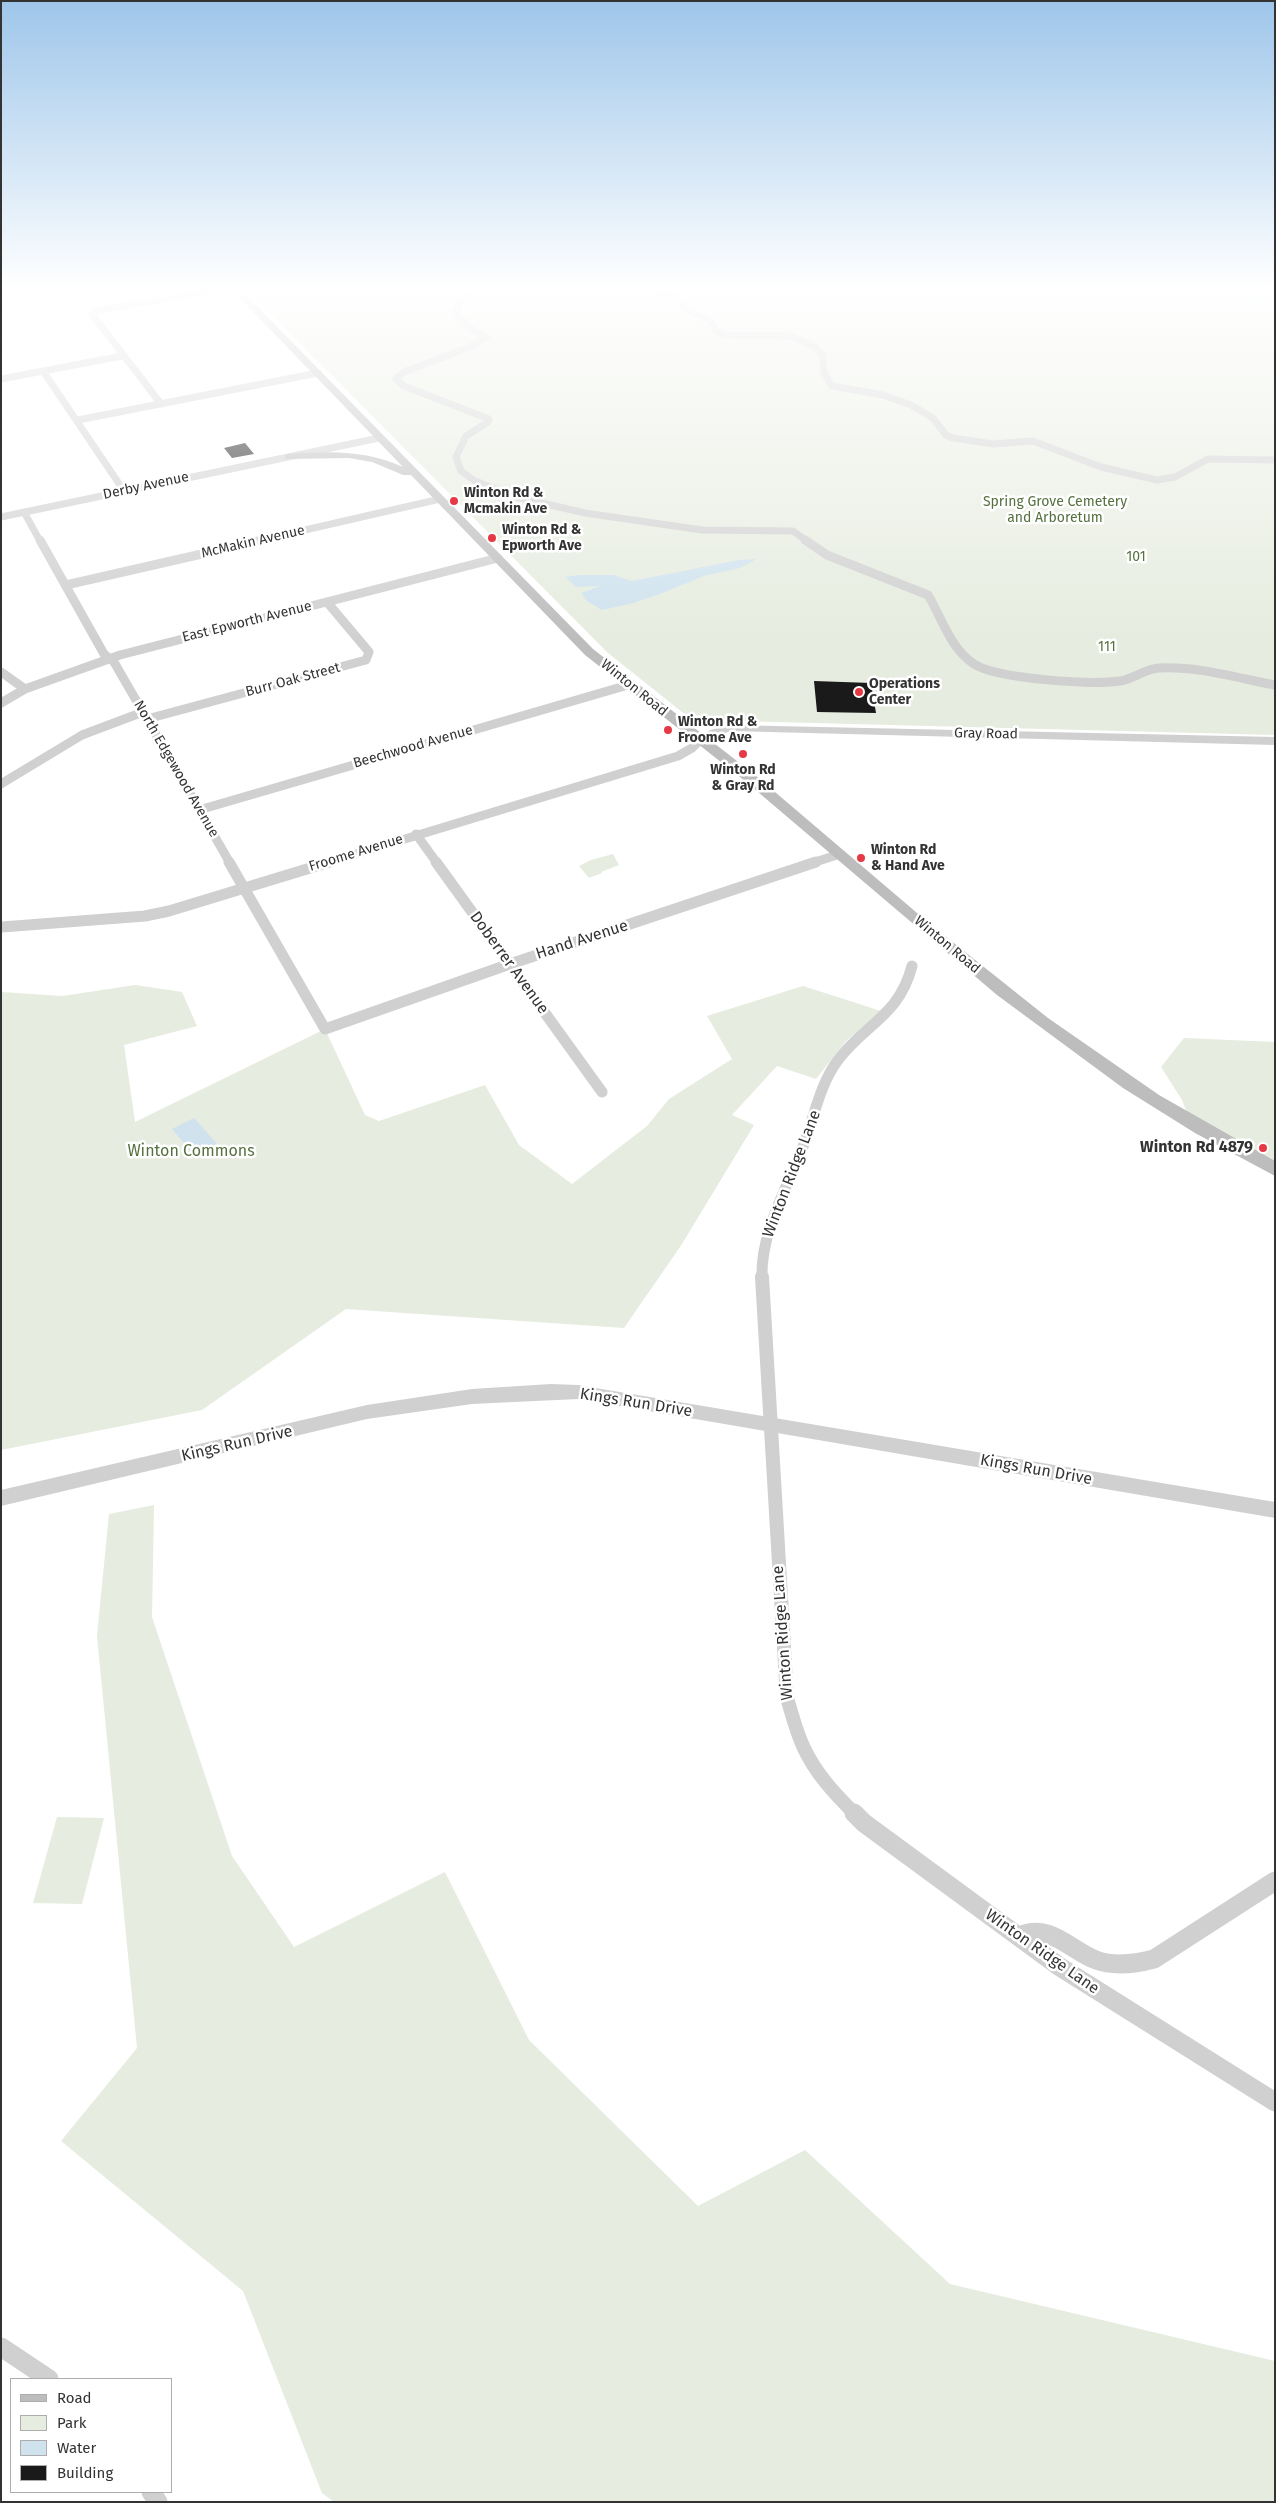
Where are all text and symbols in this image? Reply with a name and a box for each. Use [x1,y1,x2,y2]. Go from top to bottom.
street label: Derby Avenue [102,469,190,503]
place label: Winton Rd & Mcmakin Ave [464,485,547,518]
park label: Spring Grove Cemetery and Arboretum [983,494,1127,526]
marker: Winton Rd & Mcmakin Ave [448,495,460,507]
street label: McMakin Avenue [200,522,306,562]
place label: Winton Rd & Epworth Ave [502,522,582,554]
marker: Winton Rd & Epworth Ave [486,532,498,544]
park label: 101 [1126,549,1146,565]
street label: East Epworth Avenue [181,598,313,646]
park label: 111 [1098,639,1116,655]
street label: Winton Road [597,656,671,720]
street label: Burr Oak Street [244,659,342,701]
place label: Operations Center [869,676,940,709]
marker: Operations Center [853,686,865,698]
street label: North Edgewood Avenue [130,698,222,840]
place label: Winton Rd & Froome Ave [678,714,757,746]
street label: Beechwood Avenue [351,722,475,772]
marker: Winton Rd & Froome Ave [662,724,674,736]
street label: Gray Road [954,725,1018,743]
marker: Winton Rd & Gray Rd [737,748,749,760]
place label: Winton Rd & Gray Rd [710,762,776,794]
street label: Froome Avenue [307,831,405,875]
place label: Winton Rd & Hand Ave [871,842,945,874]
marker: Winton Rd & Hand Ave [855,852,867,864]
street label: Doberrer Avenue [465,908,553,1018]
street label: Winton Road [911,913,983,977]
street label: Hand Avenue [533,916,631,964]
street label: Winton Ridge Lane [759,1108,825,1240]
place label: Winton Rd 4879 [1140,1138,1253,1158]
park label: Winton Commons [127,1142,255,1162]
marker: Winton Rd 4879 [1257,1142,1269,1154]
street label: Kings Run Drive [579,1385,693,1421]
street label: Kings Run Drive [180,1422,294,1466]
street label: Kings Run Drive [979,1451,1093,1489]
street label: Winton Ridge Lane [769,1565,797,1701]
street label: Winton Ridge Lane [981,1905,1103,1999]
legend [10,2378,172,2493]
text: Road [57,2389,92,2407]
text: Park [57,2414,87,2432]
text: Water [57,2439,96,2457]
text: Building [57,2464,113,2482]

